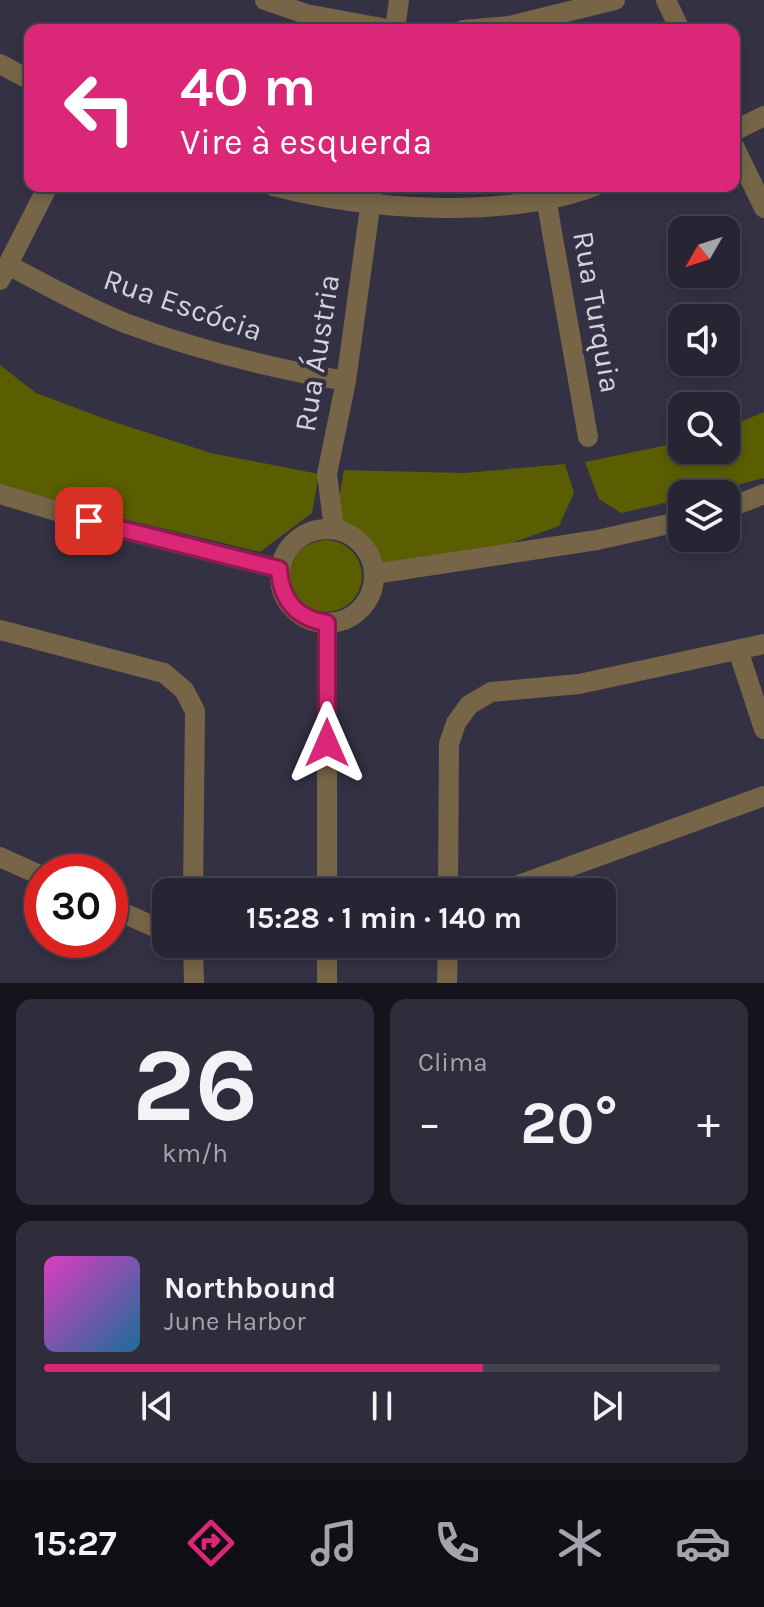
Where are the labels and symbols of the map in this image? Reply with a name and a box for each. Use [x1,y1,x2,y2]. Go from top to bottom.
north arrow [668,216,740,288]
street label: Rua Turquia [565,228,629,396]
street label: Rua Escócia [99,261,267,349]
street label: Rua Áustria [287,272,347,434]
pin [55,487,123,555]
position arrow [285,701,369,785]
speed limit sign: 30 [24,854,128,958]

